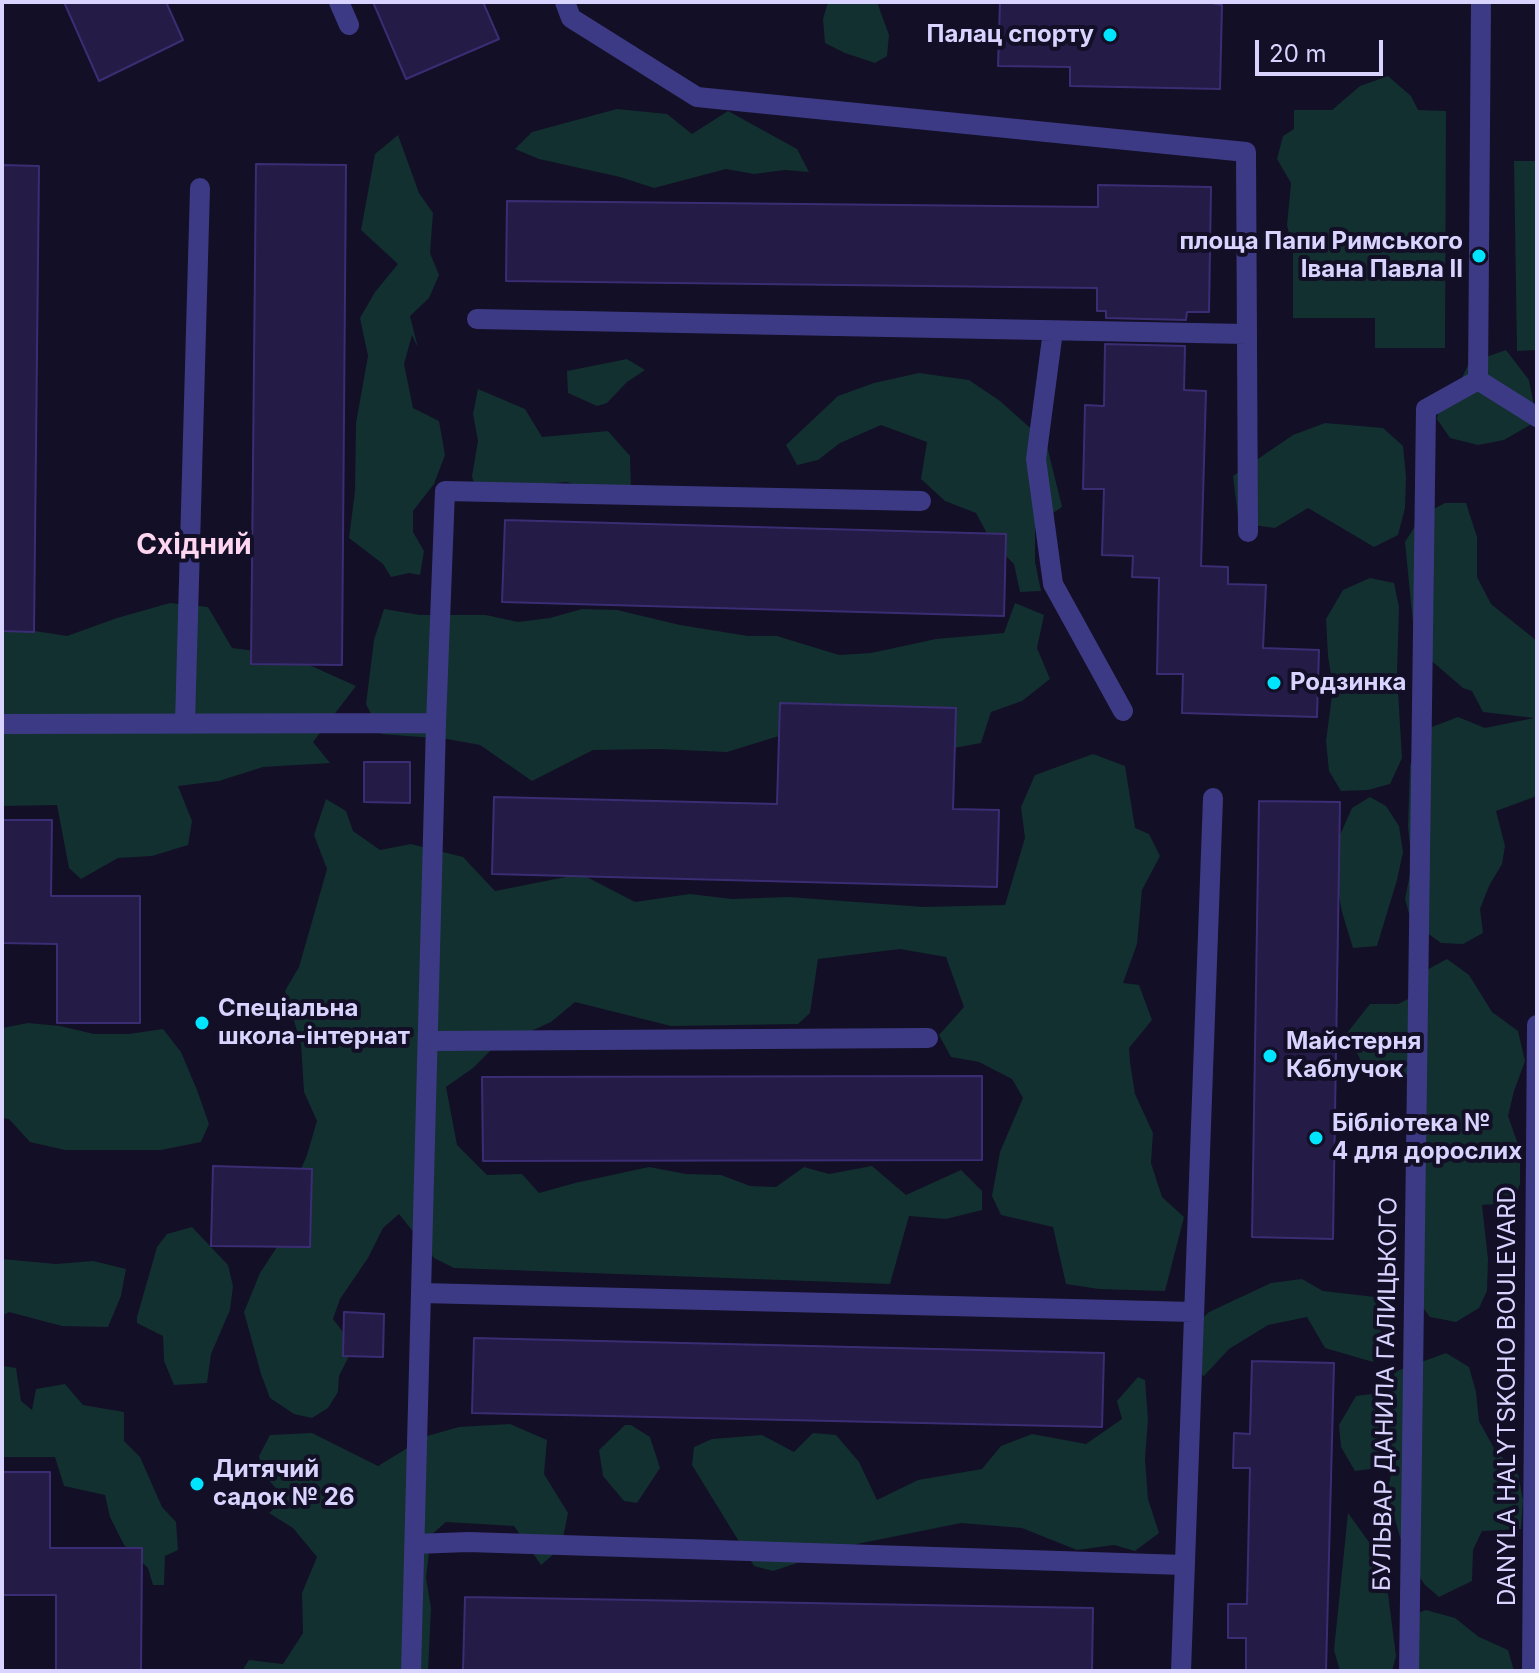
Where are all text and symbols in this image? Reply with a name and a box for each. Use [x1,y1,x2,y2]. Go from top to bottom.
place label: Палац спорту [927,21,1094,49]
scale bar [1259,24,1387,74]
marker: Палац спорту [1101,26,1119,44]
text: 20 m [1269,39,1327,68]
place label: площа Папи Римського Івана Павла ІІ [1179,228,1463,284]
marker: площа Папи Римського Івана Павла ІІ [1470,247,1488,265]
district label: Східний [136,529,252,563]
place label: Родзинка [1290,669,1406,697]
marker: Родзинка [1265,674,1283,692]
place label: Спеціальна школа-інтернат [218,995,410,1051]
marker: Спеціальна школа-інтернат [193,1014,211,1032]
place label: Майстерня Каблучок [1286,1028,1421,1084]
marker: Майстерня Каблучок [1261,1047,1279,1065]
place label: Бібліотека № 4 для дорослих [1332,1110,1522,1166]
marker: Бібліотека № 4 для дорослих [1307,1129,1325,1147]
street label: DANYLA HALYTSKOHO BOULEVARD [1494,1186,1522,1606]
street label: БУЛЬВАР ДАНИЛА ГАЛИЦЬКОГО [1368,1197,1404,1591]
place label: Дитячий садок № 26 [213,1456,355,1512]
marker: Дитячий садок № 26 [188,1475,206,1493]

